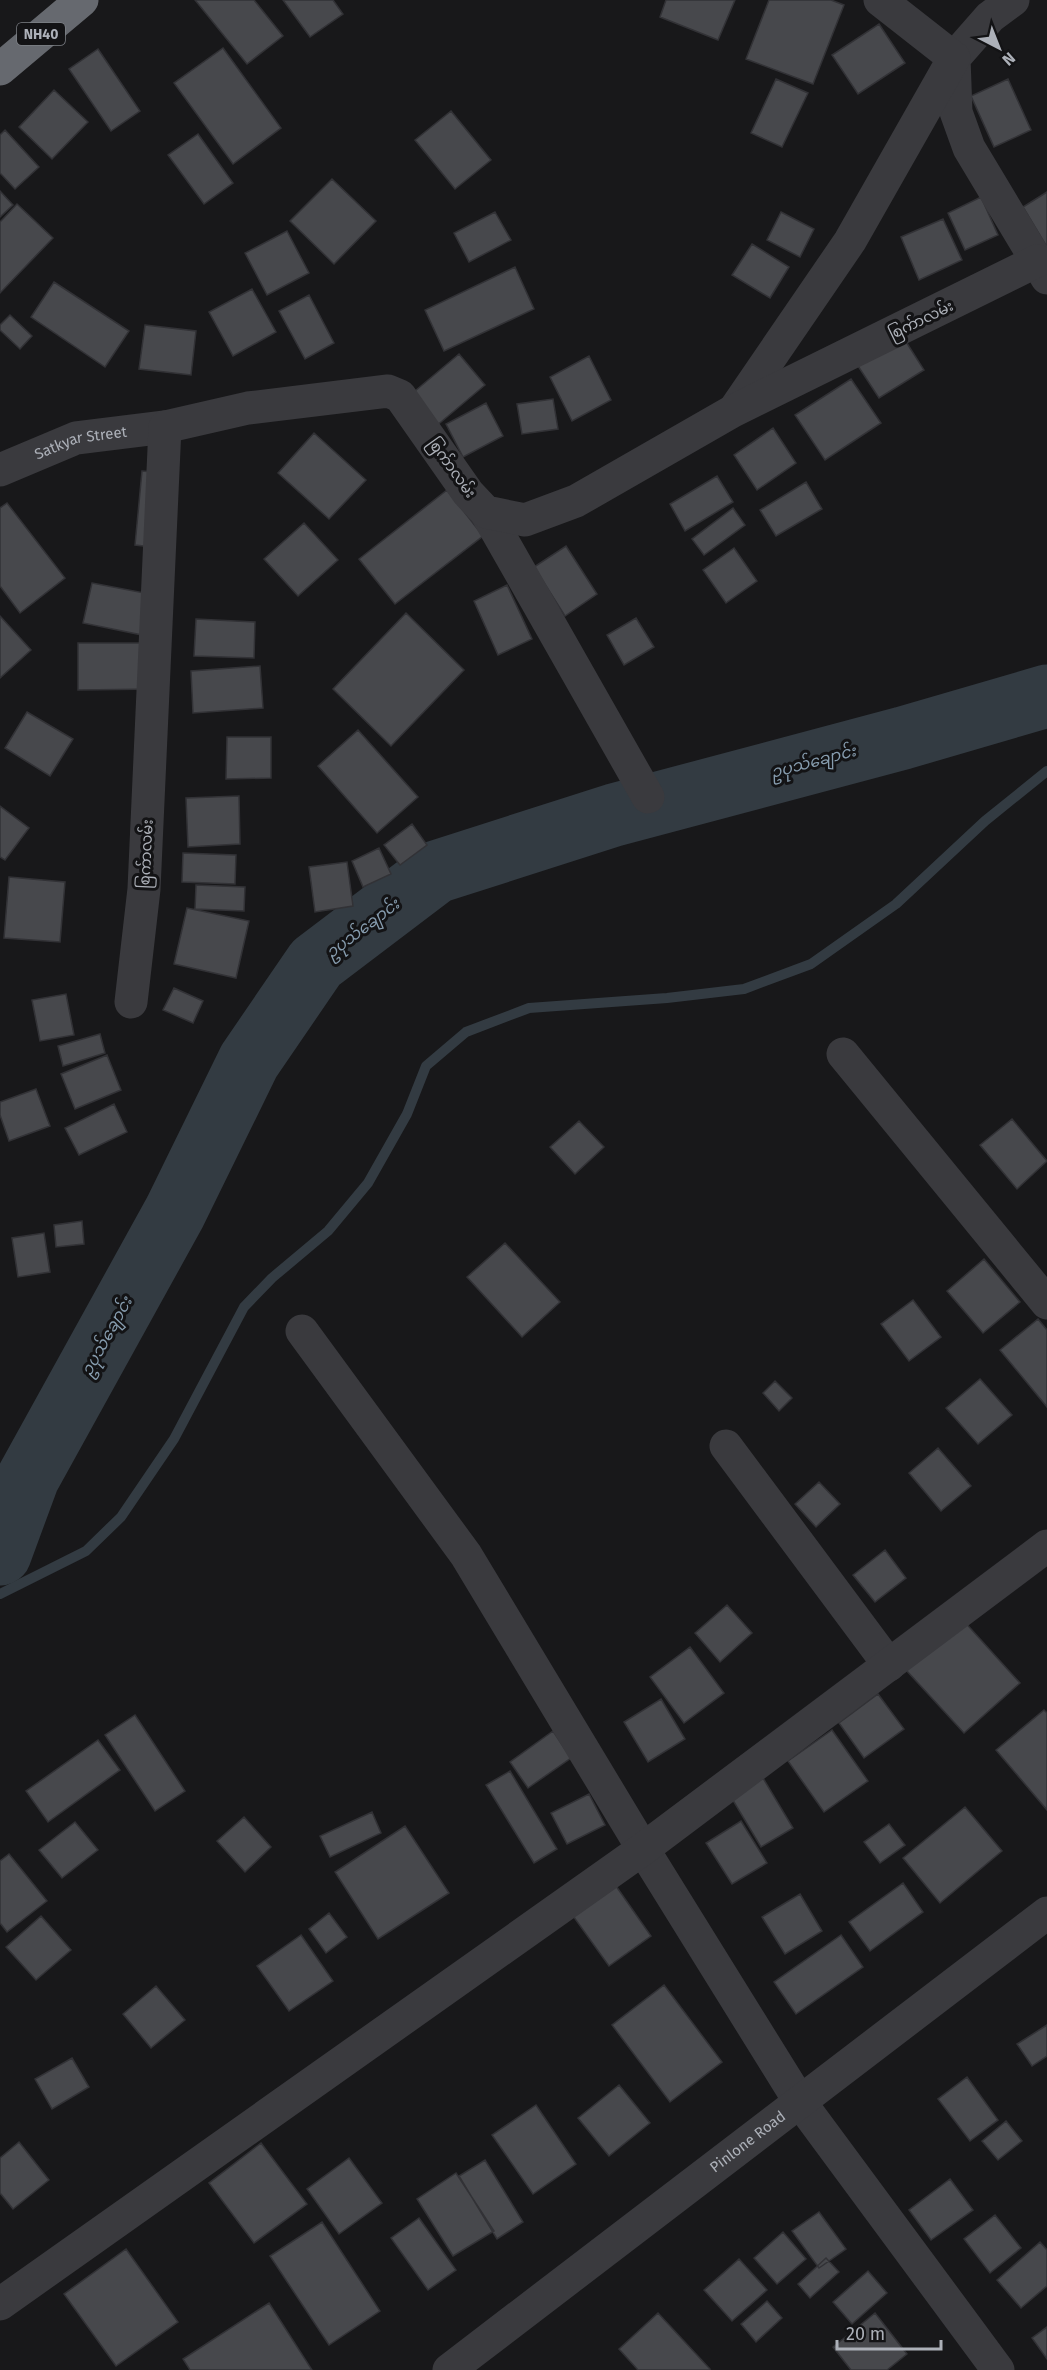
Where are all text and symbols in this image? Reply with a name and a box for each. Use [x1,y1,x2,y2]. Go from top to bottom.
north arrow [969,18,1029,78]
road number: NH40 [17,23,65,45]
text: N [998,48,1019,69]
street label: စြက်ာလမ်း [885,296,957,346]
street label: Satkyar Street [32,423,128,463]
street label: စြက်ာလမ်း [422,434,481,503]
water label: ဥပုသ်ချောင်း [768,739,860,786]
street label: စြက်ာလမ်း [134,819,160,889]
water label: ဥပုသ်ချောင်း [320,892,407,966]
water label: ဥပုသ်ချောင်း [75,1291,140,1381]
street label: Pinlone Road [706,2107,789,2176]
scale bar [837,2313,940,2351]
text: 20 m [846,2323,885,2345]

